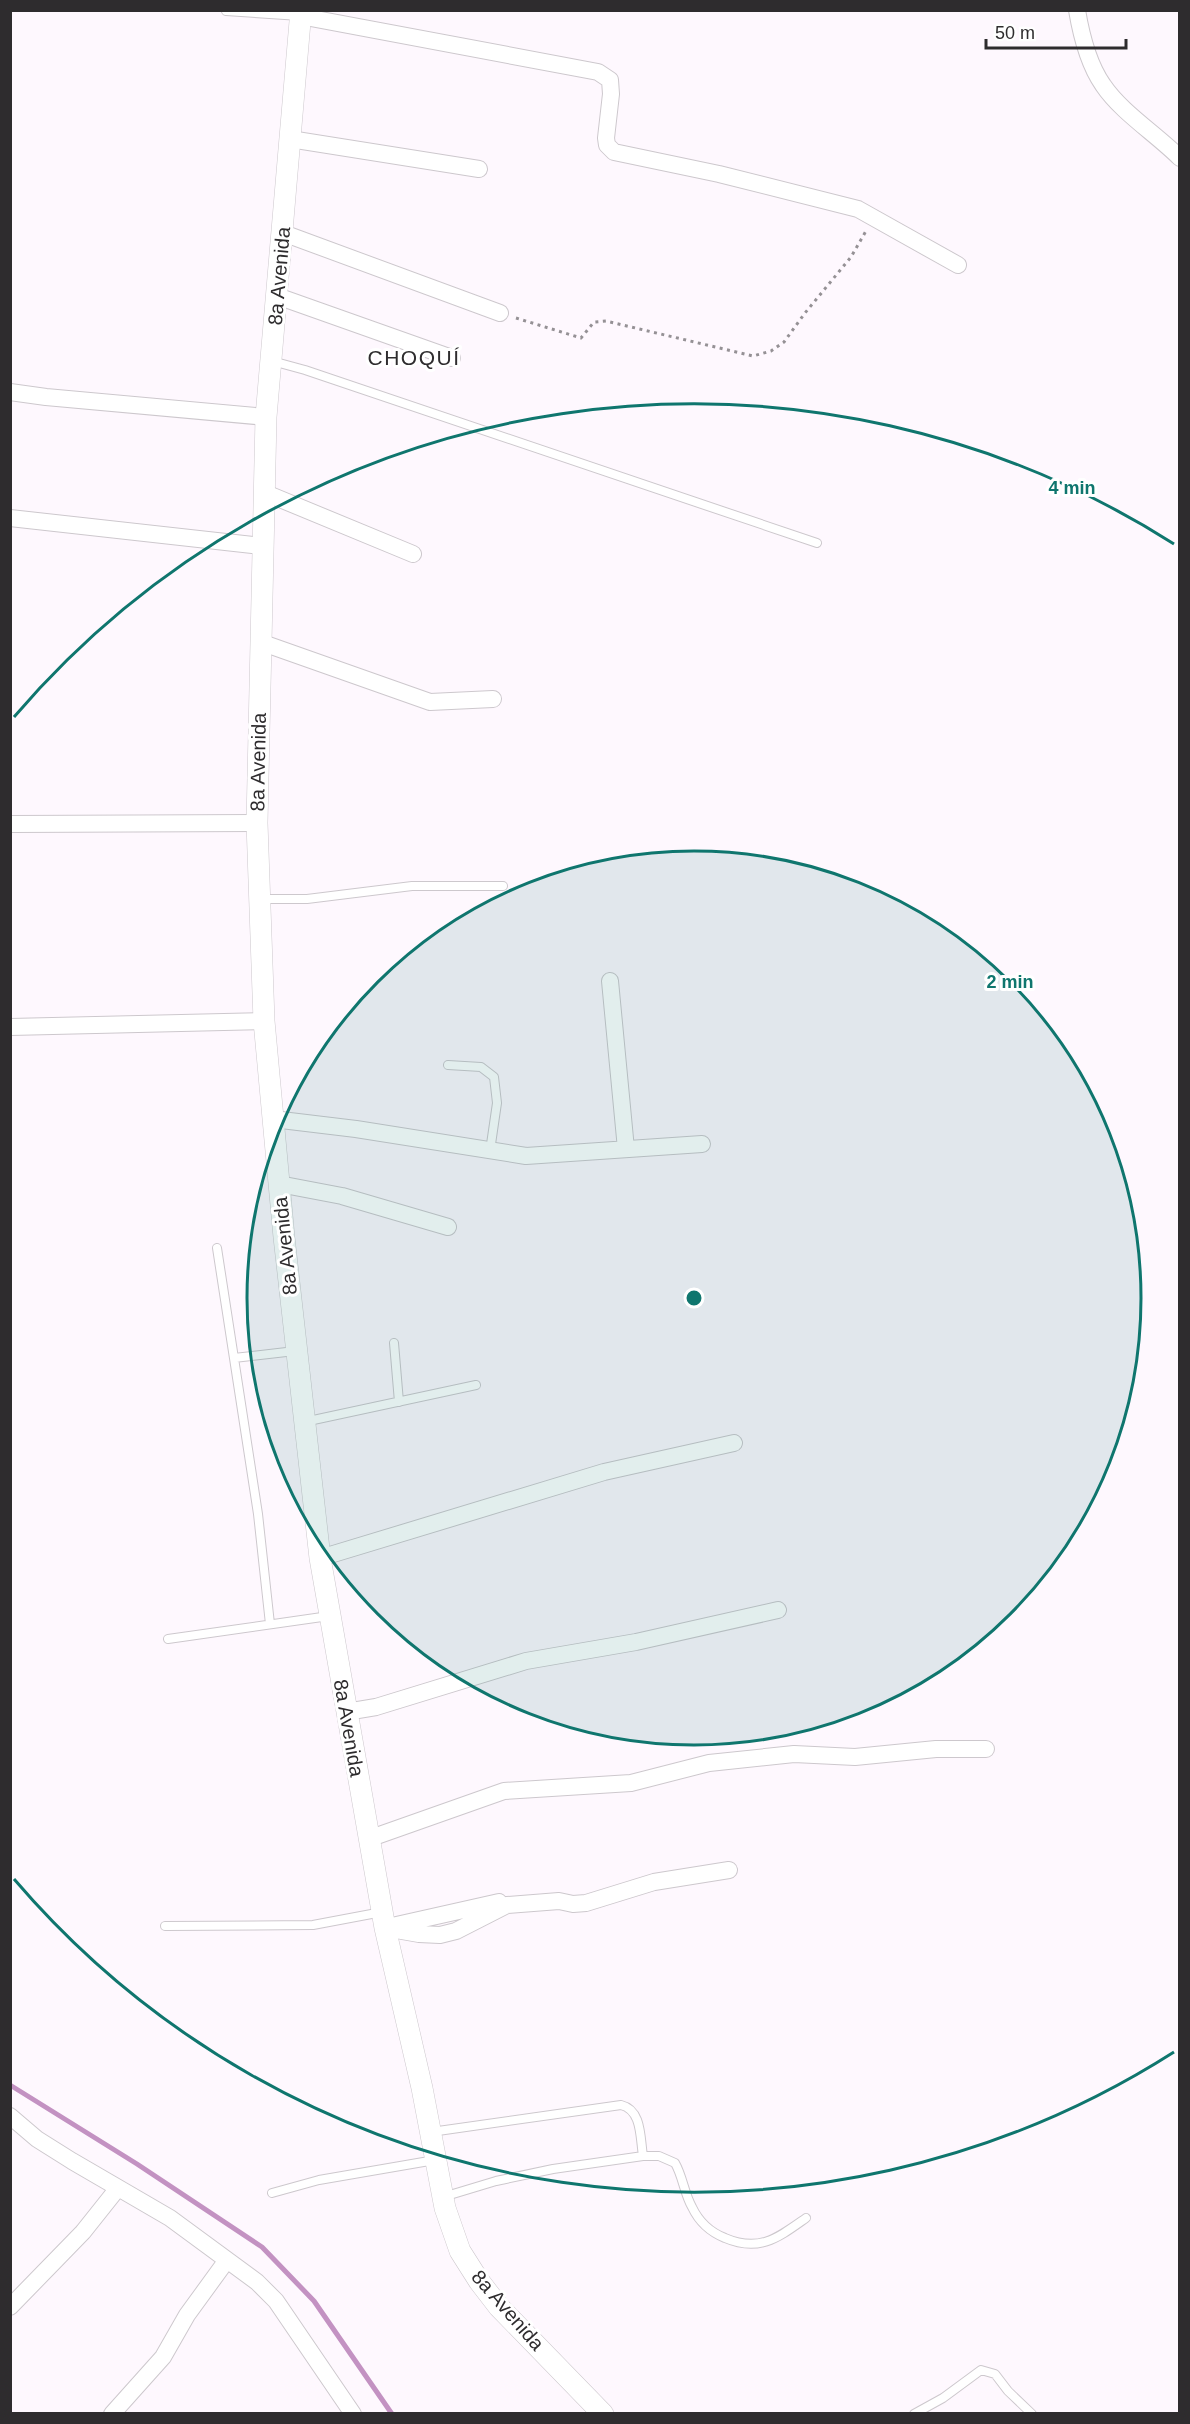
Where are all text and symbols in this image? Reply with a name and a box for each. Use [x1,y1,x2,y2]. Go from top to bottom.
scale bar [986,12,1126,50]
text: 50 m [995,23,1035,43]
street label: 8a Avenida [264,225,294,326]
district label: CHOQUÍ [368,346,461,369]
text: 4 min [1048,478,1096,498]
street label: 8a Avenida [246,712,270,811]
text: 2 min [986,972,1034,992]
street label: 8a Avenida [269,1195,301,1296]
centre of rings [684,1288,704,1308]
street label: 8a Avenida [330,1678,369,1779]
street label: 8a Avenida [467,2266,549,2355]

